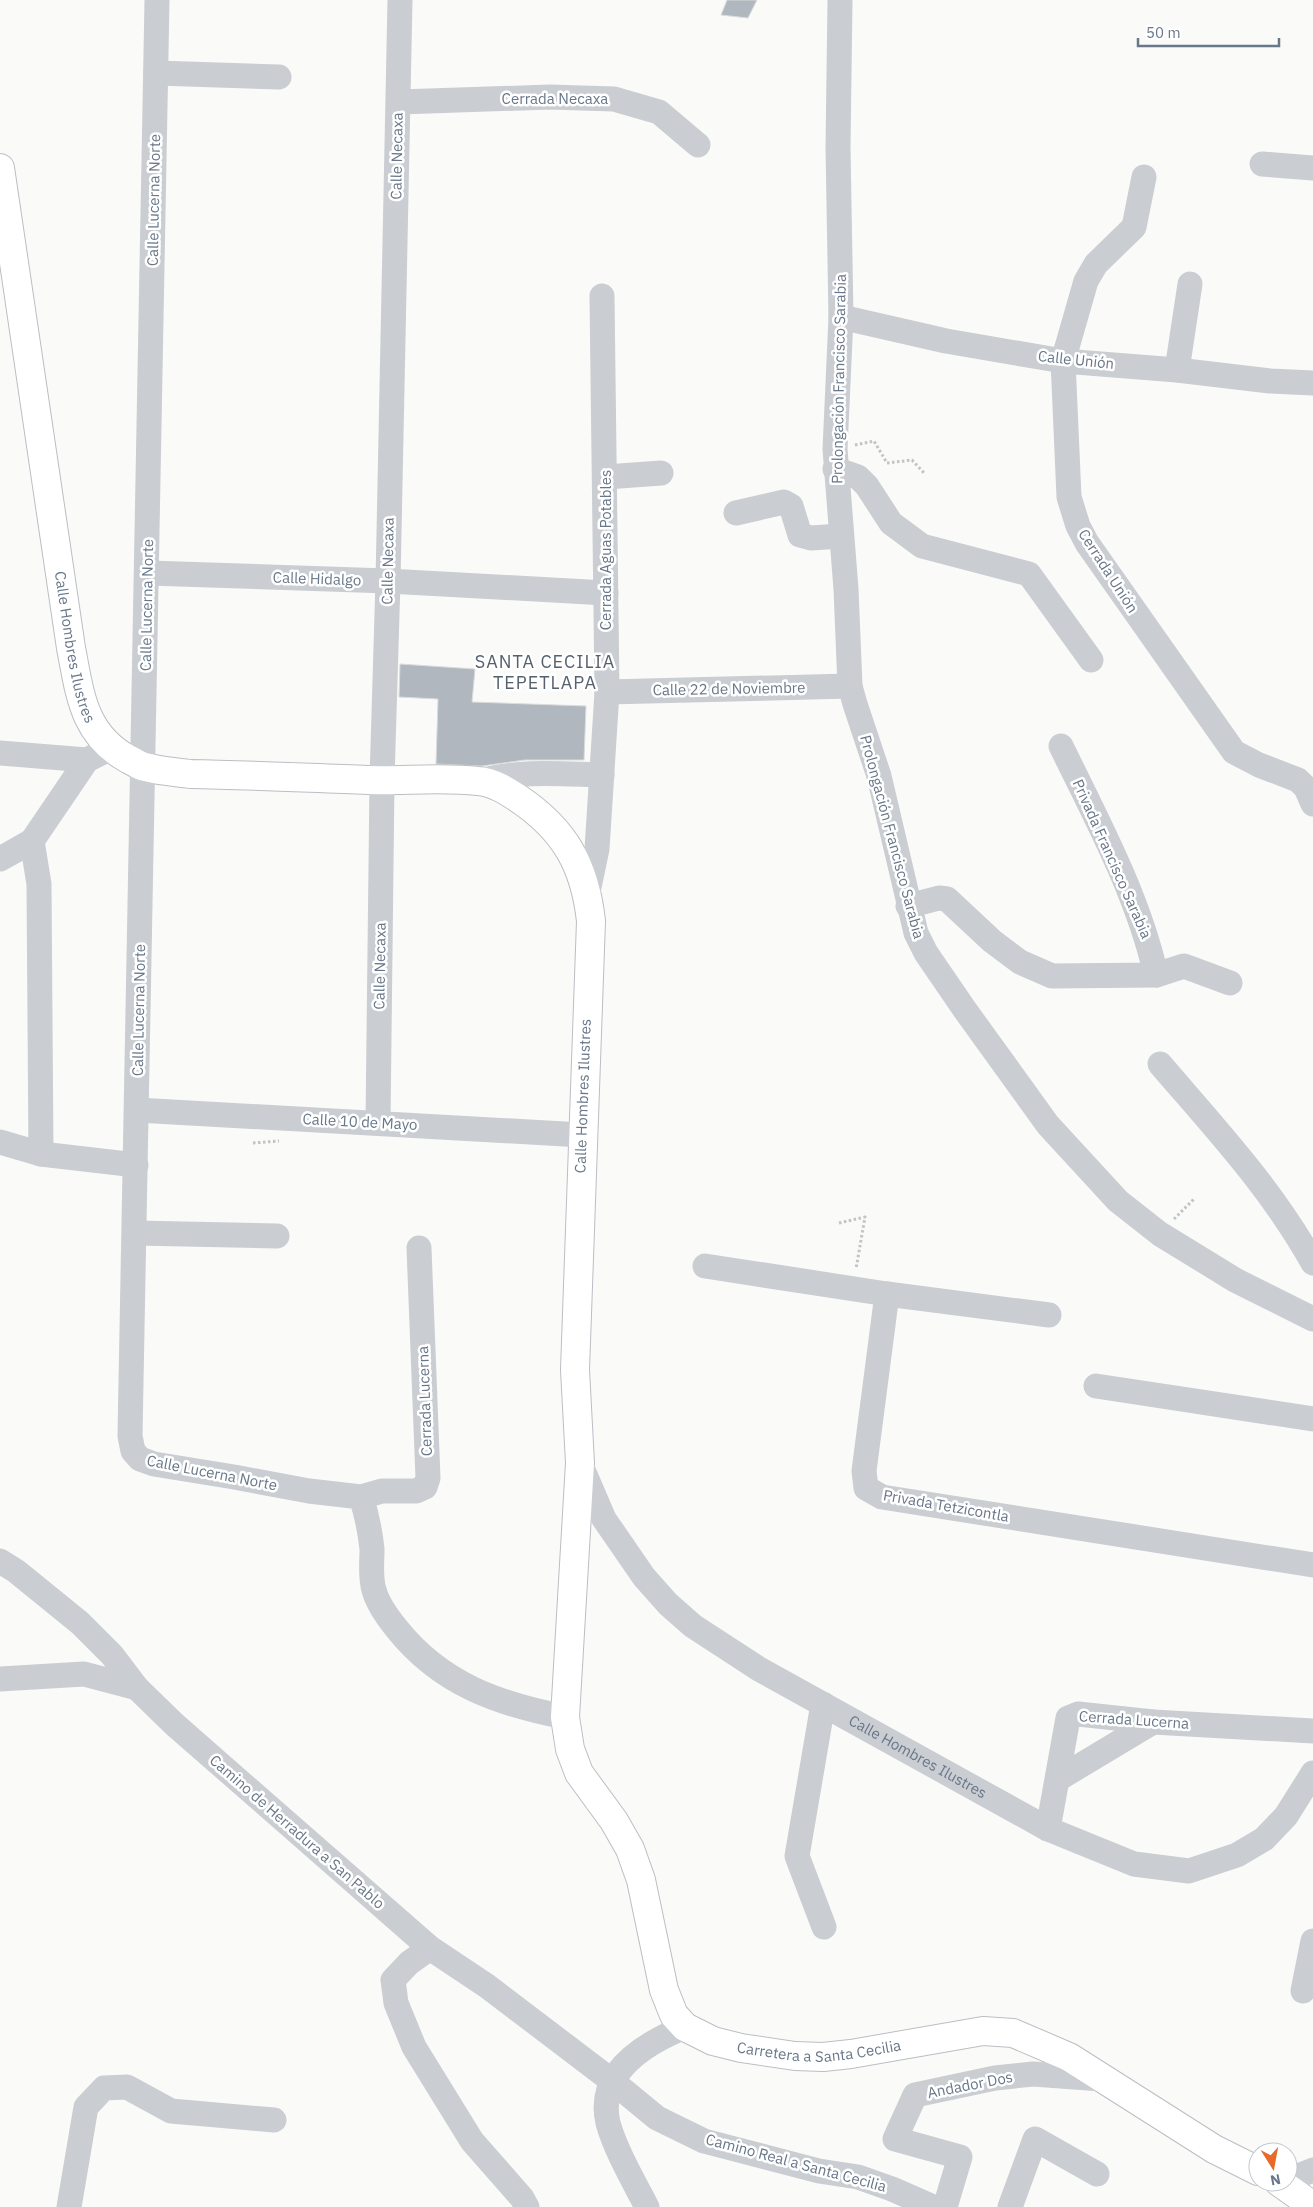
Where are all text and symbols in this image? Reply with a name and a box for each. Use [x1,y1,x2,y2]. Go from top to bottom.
scale bar [1138,15,1279,47]
text: 50 m [1146,23,1181,42]
street label: Cerrada Necaxa [502,89,608,108]
street label: Calle Necaxa [386,112,407,200]
street label: Calle Lucerna Norte [143,134,164,266]
street label: Prolongación Francisco Sarabia [827,274,850,484]
street label: Calle Unión [1037,346,1115,373]
street label: Cerrada Aguas Potables [596,470,615,630]
street label: Calle Necaxa [377,517,398,605]
street label: Cerrada Unión [1074,525,1143,616]
street label: Calle Lucerna Norte [136,539,157,671]
street label: Calle Hidalgo [272,567,362,590]
street label: Calle Hombres Ilustres [51,570,100,726]
district label: SANTA CECILIA TEPETLAPA [475,650,615,694]
street label: Calle 22 de Noviembre [652,678,806,699]
street label: Prolongación Francisco Sarabia [856,733,929,941]
street label: Privada Francisco Sarabia [1069,776,1156,941]
street label: Calle Necaxa [369,922,390,1010]
street label: Calle Lucerna Norte [128,944,149,1076]
street label: Calle Hombres Ilustres [570,1018,595,1174]
street label: Calle 10 de Mayo [302,1109,418,1134]
street label: Cerrada Lucerna [413,1346,436,1457]
street label: Calle Lucerna Norte [145,1451,279,1494]
street label: Privada Tetzicontla [882,1485,1010,1526]
street label: Cerrada Lucerna [1078,1706,1190,1733]
street label: Calle Hombres Ilustres [846,1711,990,1802]
street label: Camino de Herradura a San Pablo [206,1750,389,1913]
street label: Carretera a Santa Cecilia [736,2035,902,2066]
street label: Andador Dos [926,2067,1014,2102]
street label: Camino Real a Santa Cecilia [704,2129,889,2196]
north arrow [1248,2142,1298,2192]
text: N [1269,2170,1282,2190]

